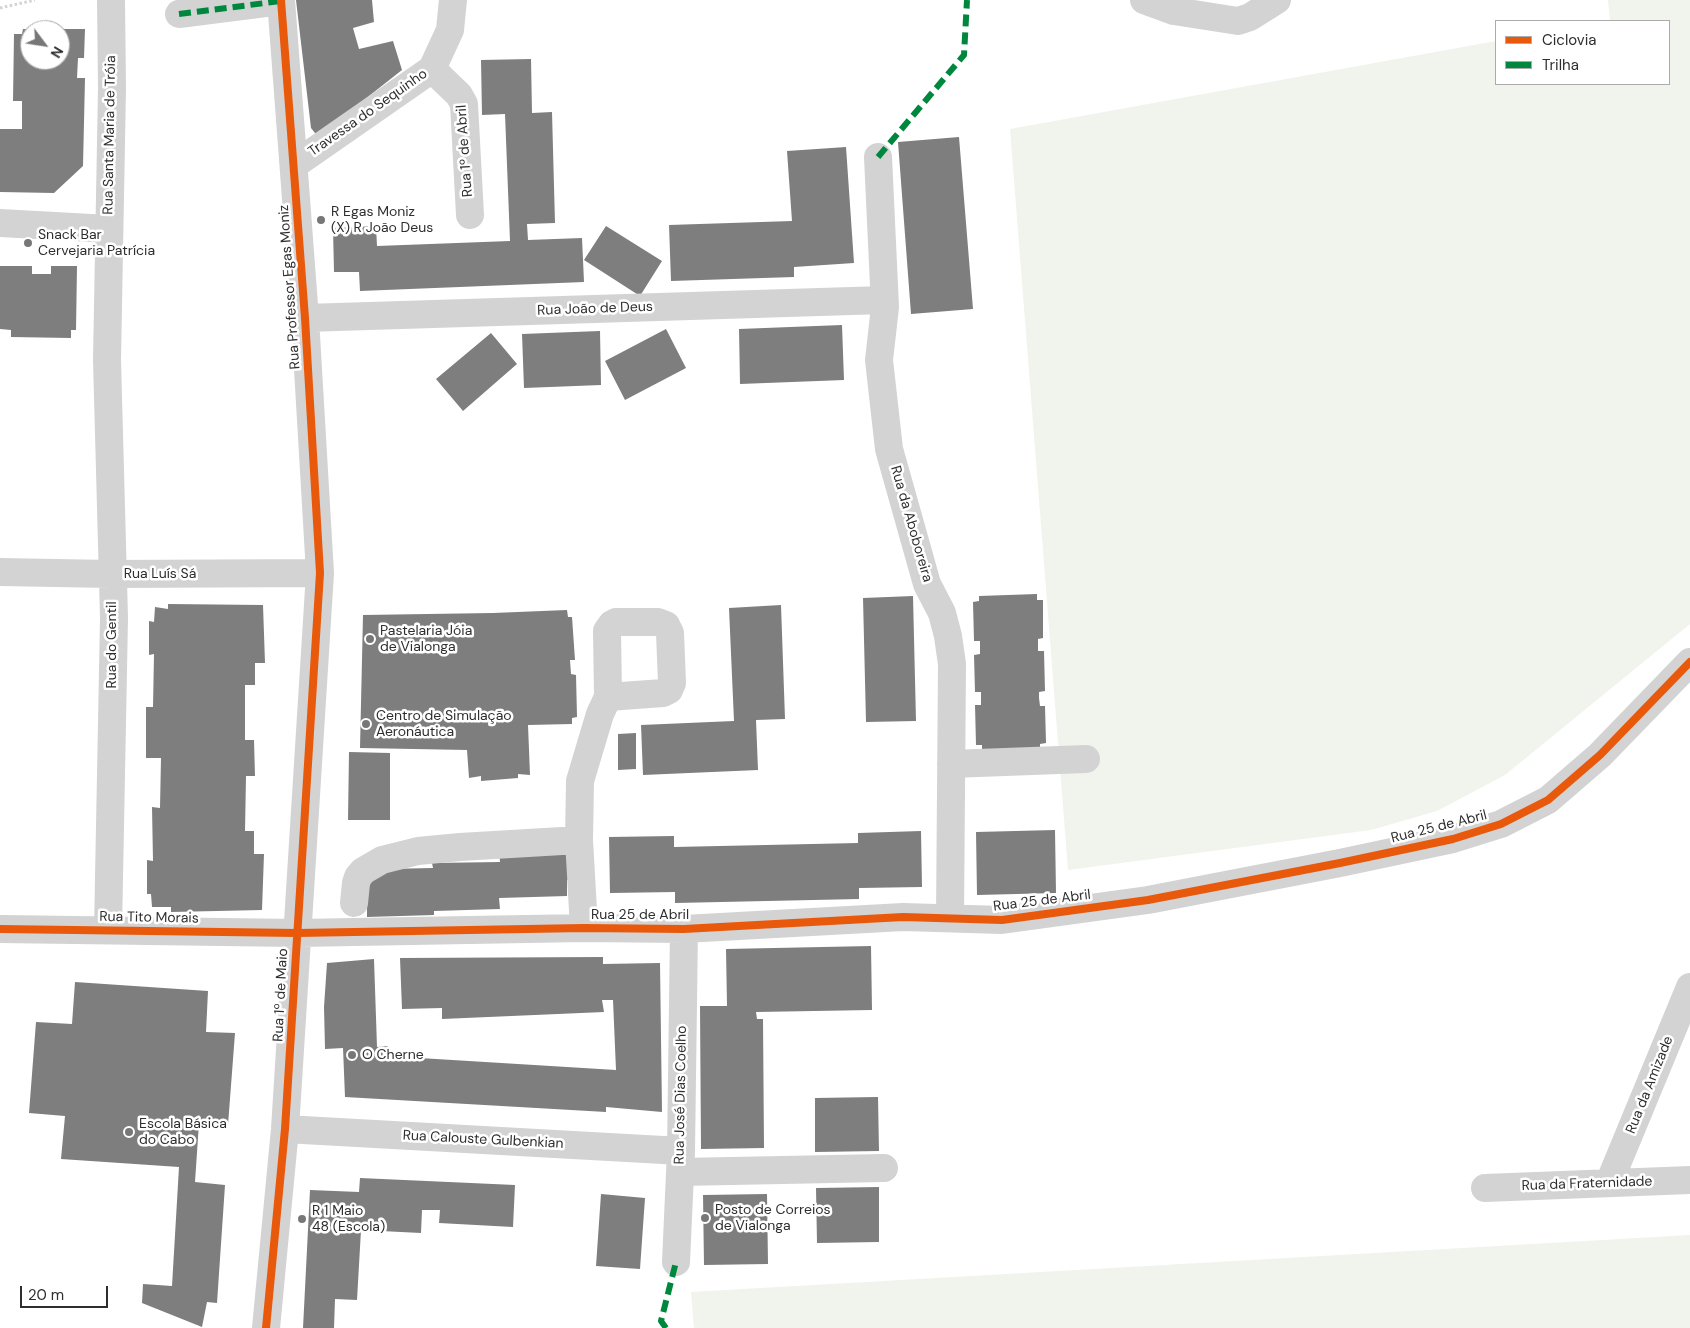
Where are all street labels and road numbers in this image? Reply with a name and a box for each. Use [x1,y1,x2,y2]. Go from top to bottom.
street label: Rua Santa Maria de Tróia [100,55,120,215]
street label: Travessa do Sequinho [305,66,431,160]
street label: Rua 1º de Abril [453,104,477,198]
street label: Rua Professor Egas Moniz [276,204,304,370]
street label: Rua João de Deus [537,299,653,319]
street label: Rua da Aboboreira [886,464,936,584]
street label: Rua Luís Sá [124,566,196,582]
street label: Rua do Gentil [104,601,120,689]
street label: Rua 25 de Abril [1389,807,1489,847]
street label: Rua 25 de Abril [992,887,1092,915]
street label: Rua 25 de Abril [591,907,689,923]
street label: Rua Tito Morais [99,909,199,927]
street label: Rua 1º de Maio [270,948,292,1042]
street label: Rua José Dias Coelho [671,1025,691,1165]
street label: Rua da Amizade [1623,1034,1677,1136]
street label: Rua Calouste Gulbenkian [402,1127,564,1153]
street label: Rua da Fraternidade [1521,1173,1653,1195]

